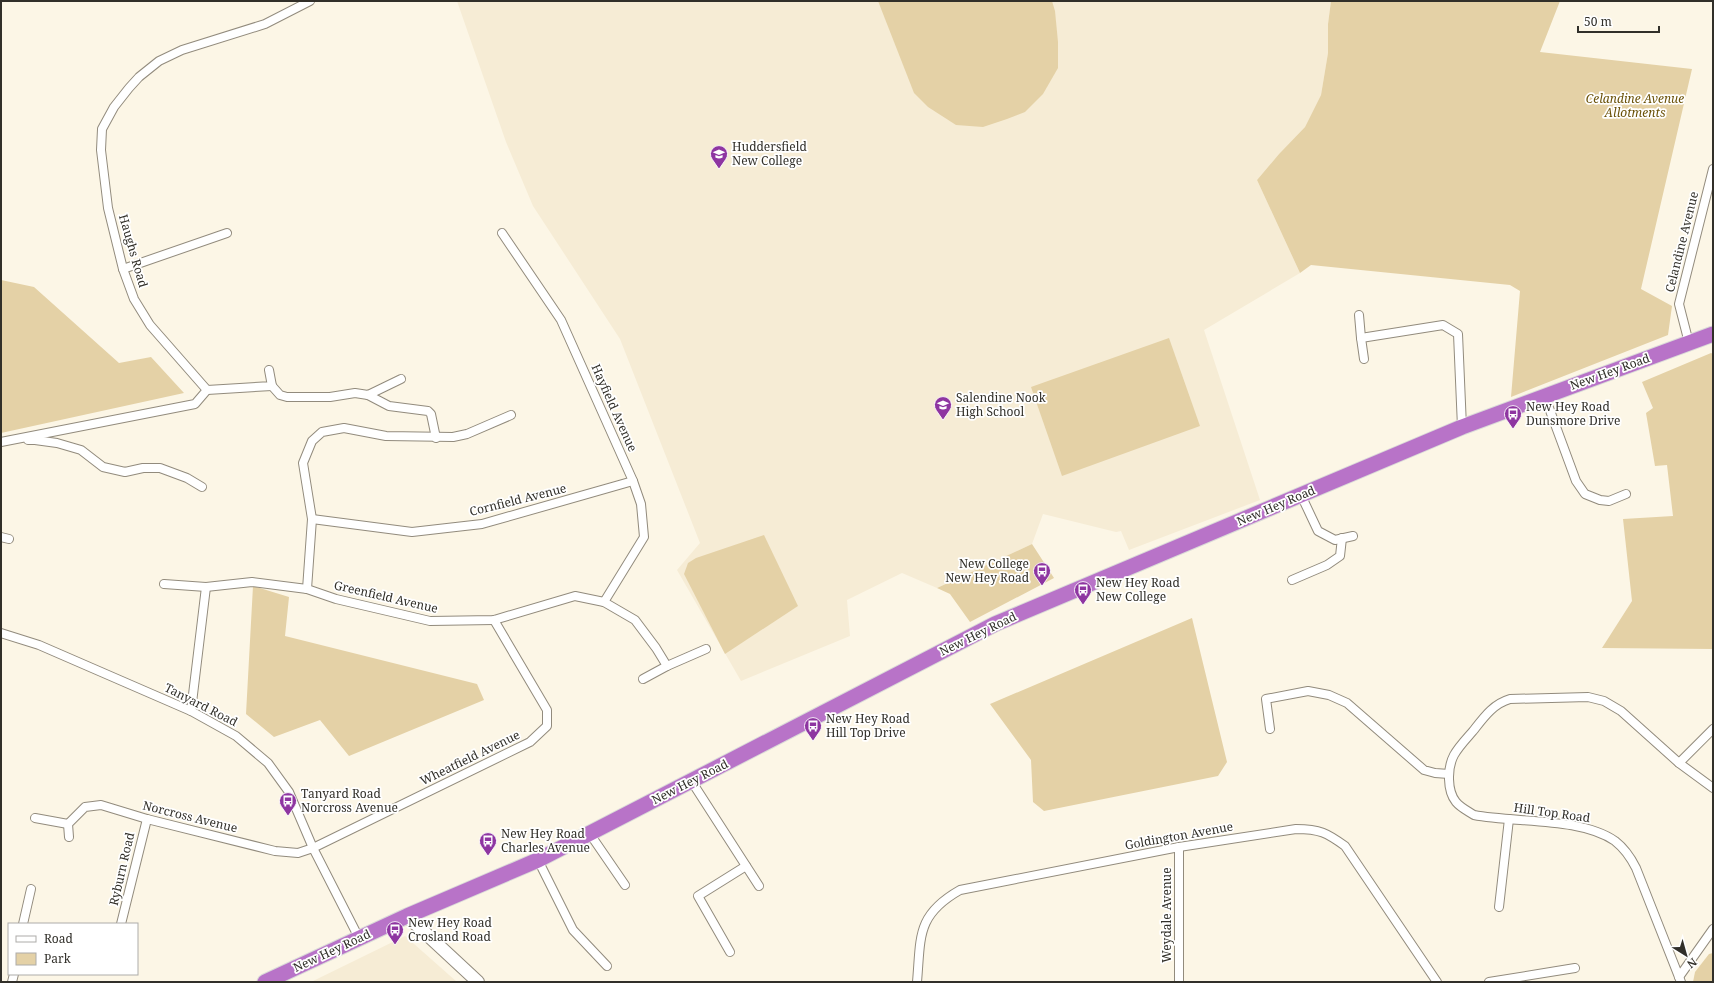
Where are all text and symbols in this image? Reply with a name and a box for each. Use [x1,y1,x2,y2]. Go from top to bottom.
scale bar [1578,8,1659,34]
text: 50 m [1584,13,1612,30]
park label: Celandine Avenue Allotments [1586,90,1684,121]
place label: Huddersfield New College [732,138,807,169]
school or university icon: Huddersfield New College [709,144,729,169]
street label: Celandine Avenue [1661,190,1702,294]
street label: Haughs Road [115,212,152,290]
street label: New Hey Road [1568,349,1653,394]
street label: Hayfield Avenue [588,361,641,454]
place label: Salendine Nook High School [956,389,1047,420]
school or university icon: Salendine Nook High School [933,395,953,420]
place label: New Hey Road Dunsmore Drive [1526,398,1621,429]
bus stop icon: New Hey Road Dunsmore Drive [1503,404,1523,429]
street label: Cornfield Avenue [468,479,568,520]
street label: New Hey Road [1234,481,1318,530]
place label: New College New Hey Road [945,555,1030,586]
bus stop icon: New College New Hey Road [1032,561,1052,586]
place label: New Hey Road New College [1096,574,1180,605]
street label: Greenfield Avenue [332,576,440,617]
bus stop icon: New Hey Road New College [1073,580,1093,605]
street label: New Hey Road [936,607,1020,660]
street label: Tanyard Road [162,679,241,731]
place label: New Hey Road Hill Top Drive [826,710,910,741]
bus stop icon: New Hey Road Hill Top Drive [803,716,823,741]
street label: Wheatfield Avenue [417,726,523,789]
street label: New Hey Road [649,755,732,808]
place label: Tanyard Road Norcross Avenue [301,785,398,816]
bus stop icon: Tanyard Road Norcross Avenue [278,791,298,816]
street label: Norcross Avenue [141,797,239,837]
street label: Hill Top Road [1513,799,1592,826]
street label: Goldington Avenue [1124,818,1234,853]
place label: New Hey Road Charles Avenue [501,825,590,856]
street label: Ryburn Road [105,830,138,907]
bus stop icon: New Hey Road Charles Avenue [478,831,498,856]
street label: Weydale Avenue [1158,867,1175,963]
place label: New Hey Road Crosland Road [408,914,492,945]
bus stop icon: New Hey Road Crosland Road [385,920,405,945]
legend [8,923,138,975]
street label: New Hey Road [290,925,374,976]
text: Road [44,930,74,947]
north arrow [1666,935,1706,975]
text: Park [44,950,72,967]
text: N [1684,955,1700,972]

